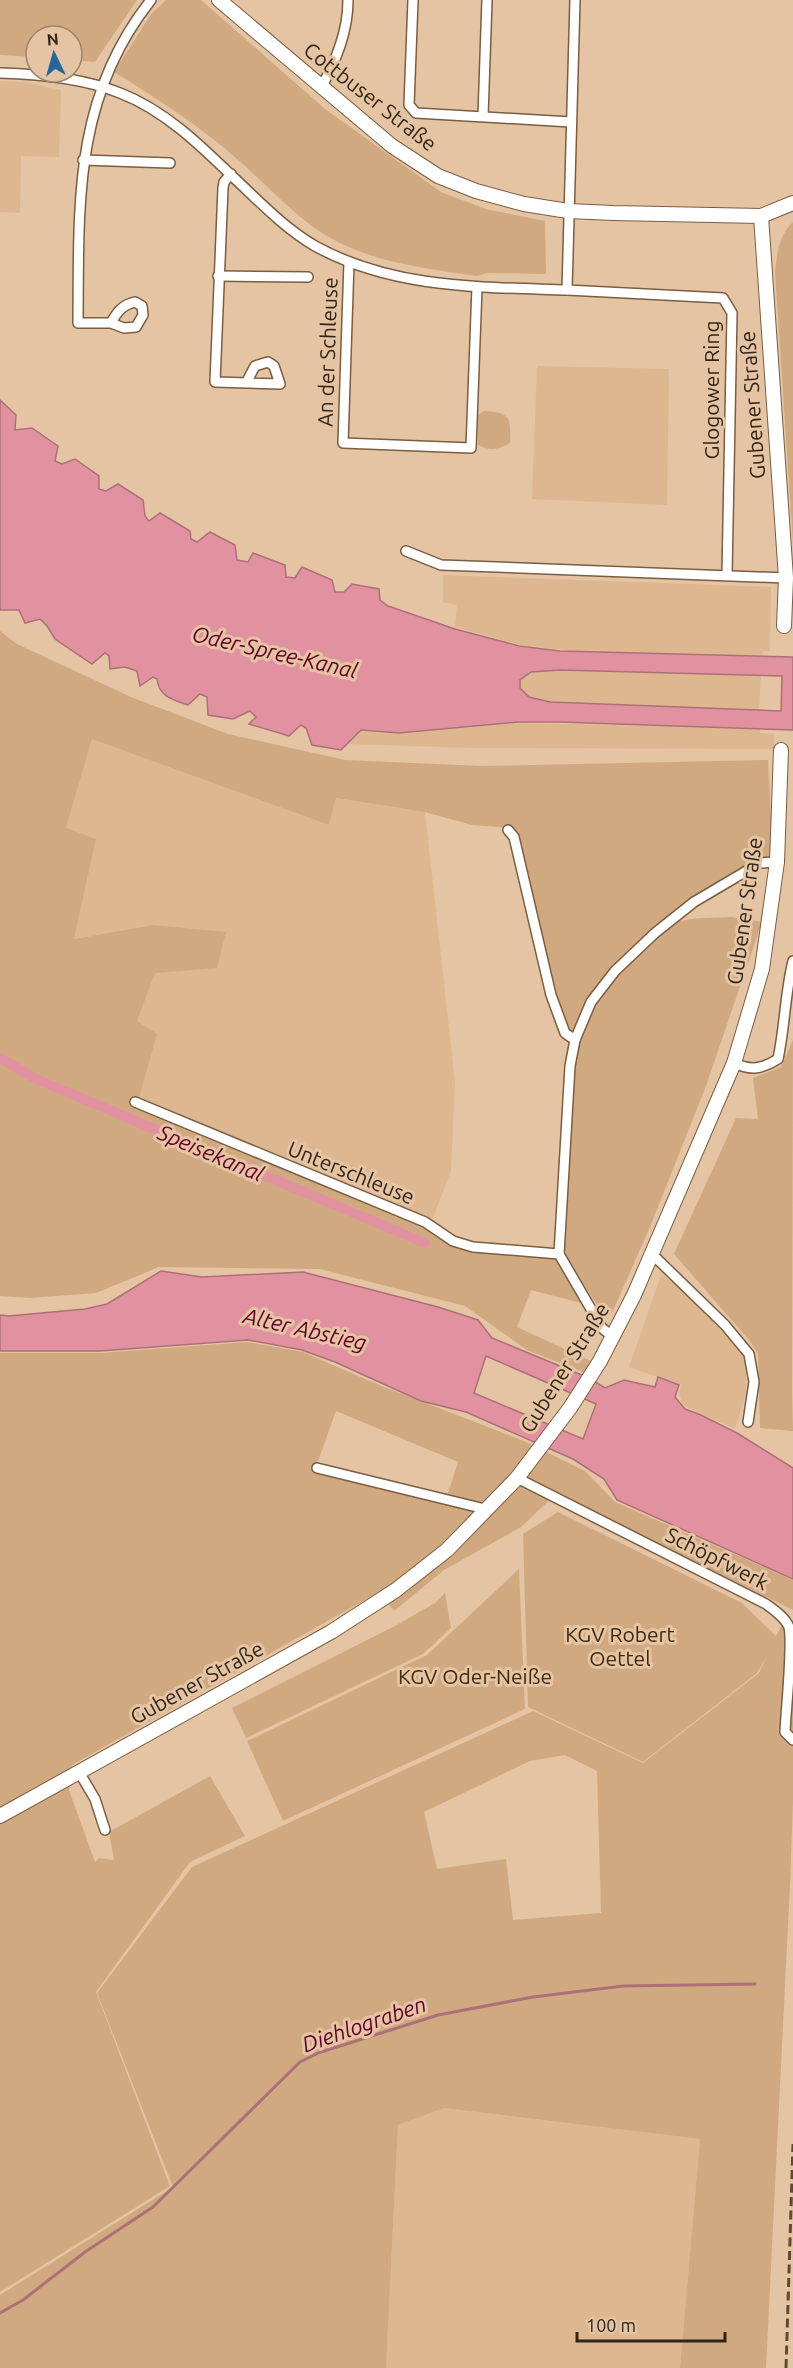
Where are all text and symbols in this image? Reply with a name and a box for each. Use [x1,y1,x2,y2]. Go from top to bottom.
north arrow [24,24,84,84]
text: N [46,30,59,49]
street label: Cottbuser Straße [300,37,442,155]
street label: An der Schleuse [312,277,342,427]
street label: Glogower Ring [699,321,723,459]
street label: Gubener Straße [735,330,769,480]
water label: Oder-Spree-Kanal [190,620,360,683]
street label: Gubener Straße [722,836,766,986]
water label: Speisekanal [153,1119,268,1186]
street label: Unterschleuse [284,1136,418,1208]
street label: Gubener Straße [515,1298,614,1437]
water label: Alter Abstieg [240,1302,369,1355]
street label: Schöpfwerk [662,1522,773,1594]
park label: KGV Robert Oettel [565,1622,675,1670]
street label: Gubener Straße [126,1636,267,1729]
park label: KGV Oder-Neiße [398,1664,552,1688]
water label: Diehlograben [298,1991,429,2056]
scale bar [577,2305,726,2343]
text: 100 m [586,2315,636,2335]

